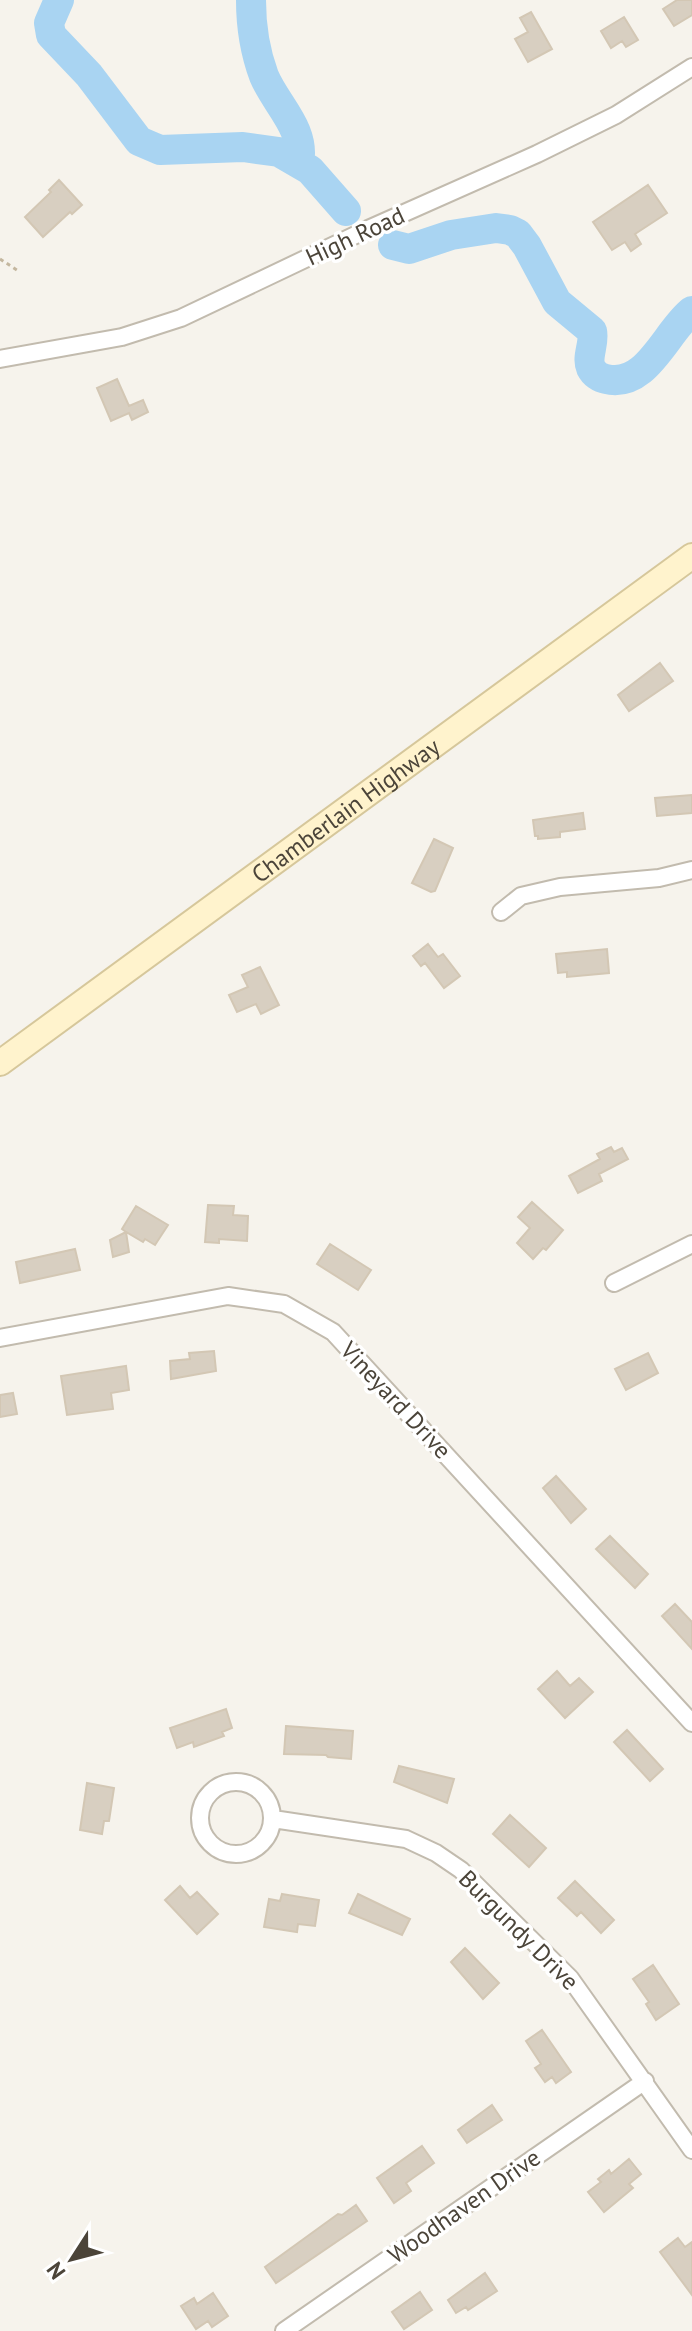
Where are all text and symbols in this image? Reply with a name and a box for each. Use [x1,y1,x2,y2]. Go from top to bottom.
street label: High Road [301,200,409,272]
street label: Chamberlain Highway [245,731,446,889]
street label: Vineyard Drive [333,1334,458,1465]
street label: Burgundy Drive [452,1863,586,1997]
street label: Woodhaven Drive [382,2142,546,2270]
north arrow [32,2219,112,2299]
text: N [40,2257,71,2285]

